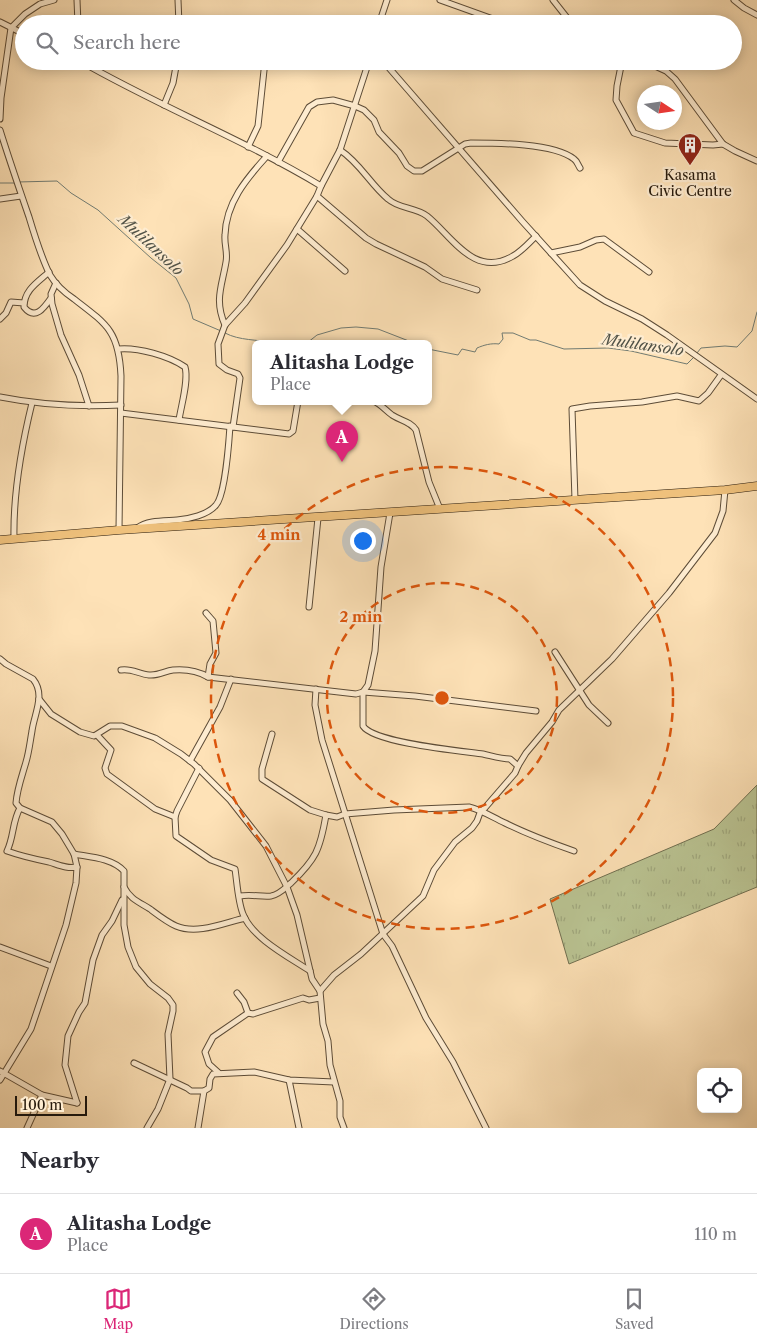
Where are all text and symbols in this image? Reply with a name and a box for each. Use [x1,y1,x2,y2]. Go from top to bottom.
search box [15,15,742,70]
icon: search [33,29,61,57]
text: Search here [73,31,181,54]
north arrow [637,85,682,130]
building icon: Kasama Civic Centre [677,132,703,166]
place label: Kasama Civic Centre [648,166,732,200]
water label: Mulilansolo [113,208,188,280]
water label: Mulilansolo [599,329,685,360]
popup [252,340,432,405]
text: Alitasha Lodge [270,351,414,374]
text: Place [270,374,311,394]
pin: A [326,421,358,462]
text: 4 min [257,525,301,544]
your location [350,528,376,554]
text: 2 min [339,607,383,626]
centre of rings [433,689,451,707]
map controls [697,1068,742,1113]
button: locate [697,1068,742,1113]
scale bar [15,1093,88,1116]
text: 100 m [22,1096,62,1114]
text: Nearby [20,1148,99,1173]
text: Alitasha Lodge [67,1212,211,1235]
text: A [30,1224,42,1244]
text: 110 m [694,1224,737,1244]
text: Place [67,1235,108,1255]
tab: Map [103,1285,133,1333]
tab: Directions [339,1285,409,1333]
tab: Saved [615,1285,654,1333]

